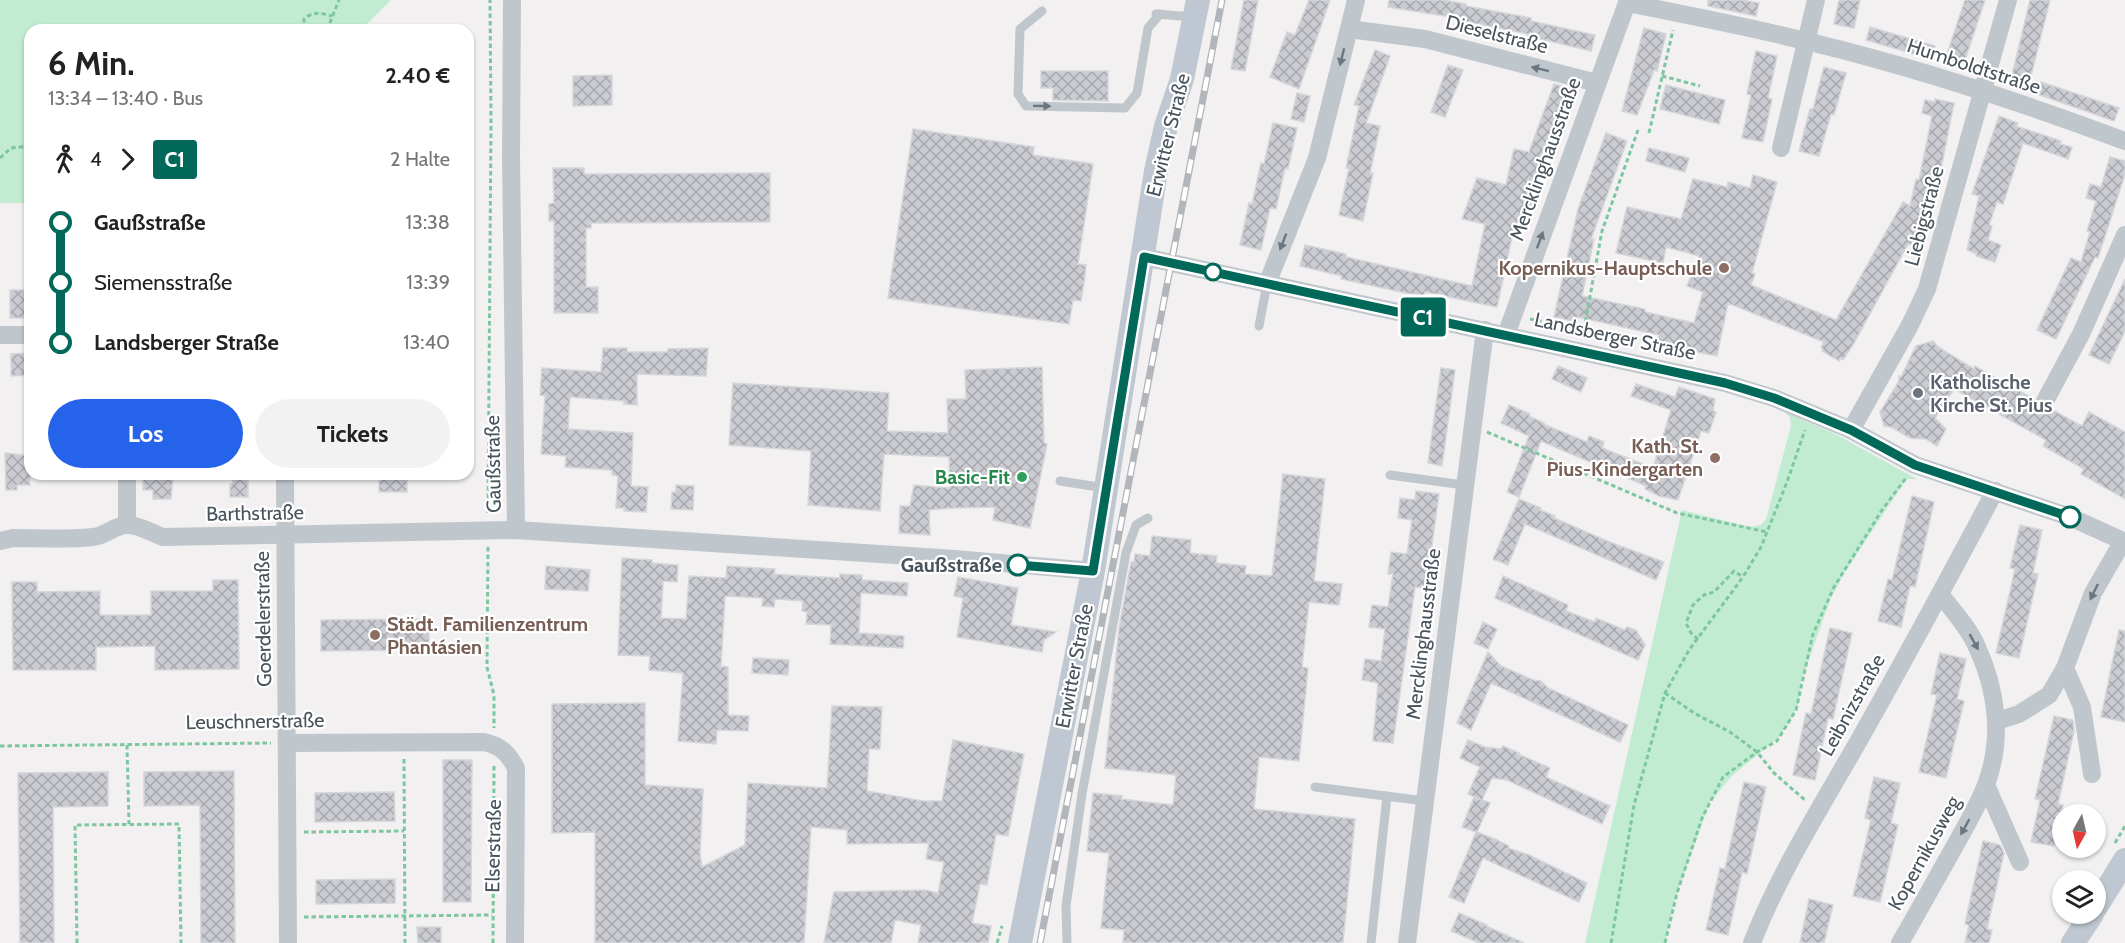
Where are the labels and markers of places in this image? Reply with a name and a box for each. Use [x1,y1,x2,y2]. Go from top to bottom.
place label: Kopernikus-Hauptschule [1499,256,1712,280]
marker: Kopernikus-Hauptschule [1717,261,1731,275]
unlabelled marker [1204,263,1222,281]
place label: Katholische Kirche St. Pius [1930,370,2053,417]
marker: Katholische Kirche St. Pius [1911,386,1925,400]
place label: Kath. St. Pius-Kindergarten [1547,434,1703,481]
marker: Kath. St. Pius-Kindergarten [1708,451,1722,465]
place label: Basic-Fit [935,465,1010,489]
marker: Basic-Fit [1015,470,1029,484]
unlabelled marker [2059,506,2081,528]
place label: Gaußstraße [901,553,1002,577]
marker: Gaußstraße [1007,554,1029,576]
place label: Städt. Familienzentrum Phantásien [387,612,588,659]
marker: Städt. Familienzentrum Phantásien [368,628,382,642]

